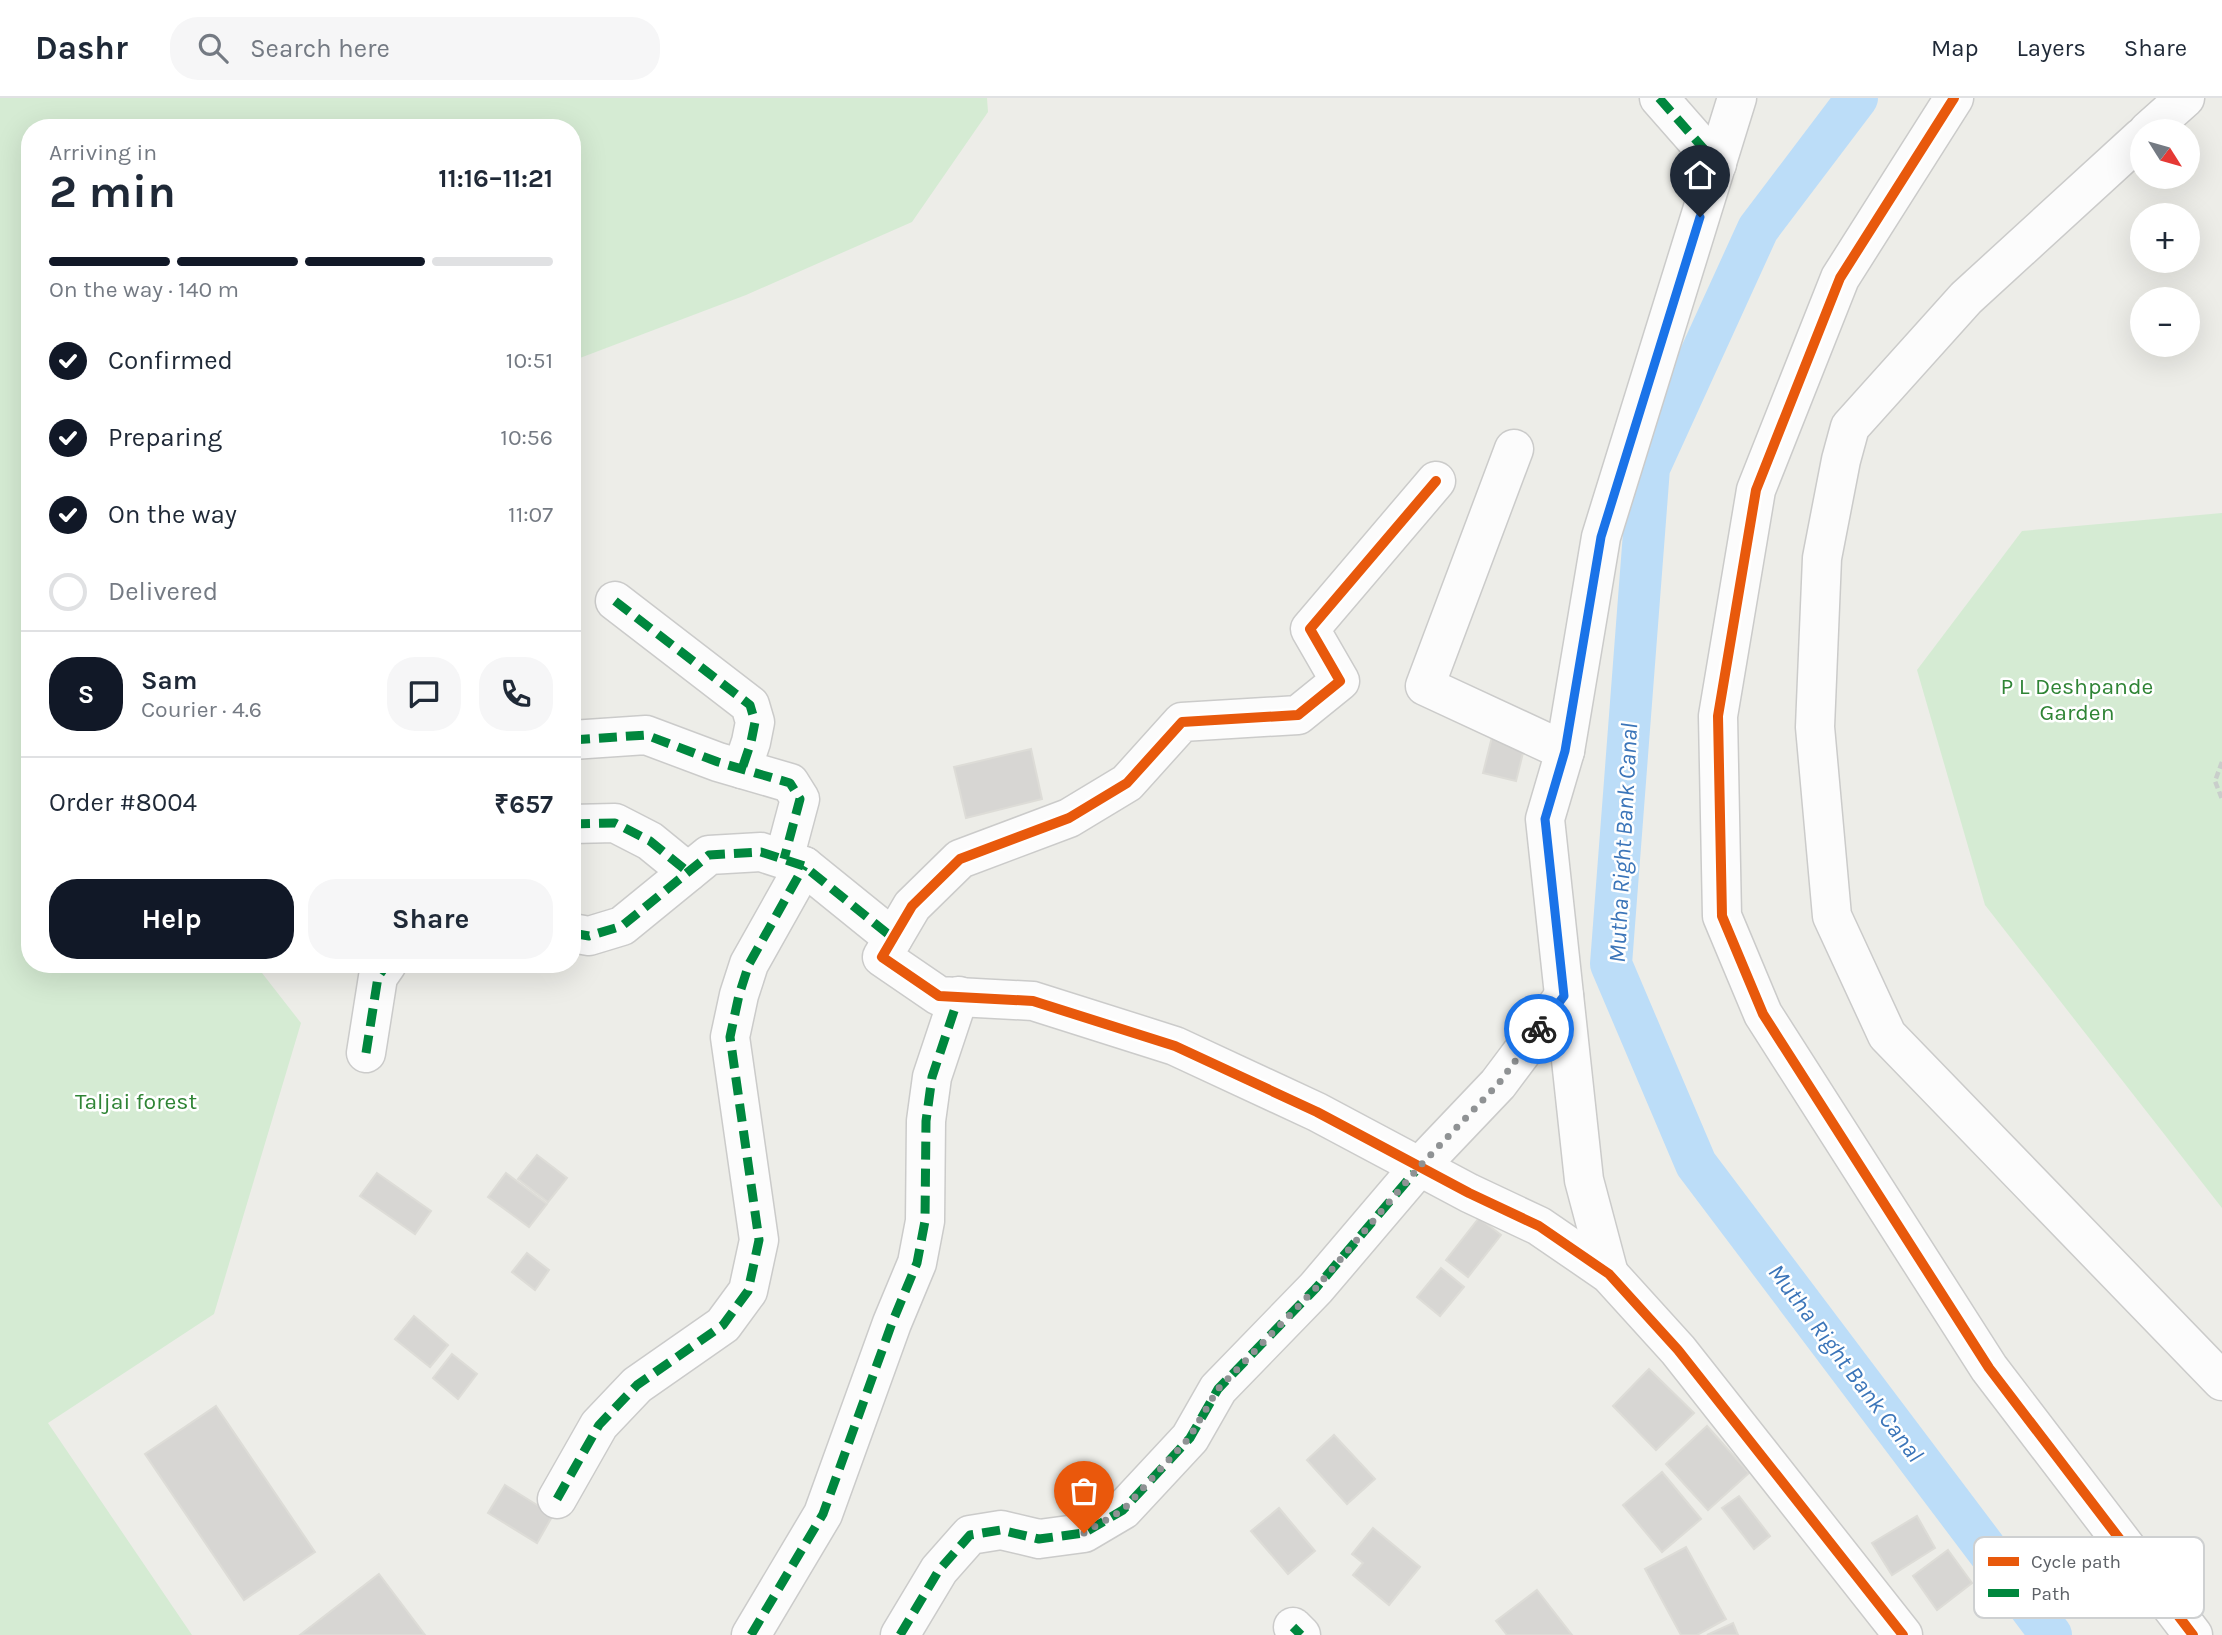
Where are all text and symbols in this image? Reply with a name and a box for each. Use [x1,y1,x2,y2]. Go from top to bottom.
search box [170,17,660,80]
text: Dashr [35,29,128,67]
icon: search [194,29,232,67]
text: Search here [250,33,390,64]
text: Map [1931,34,1979,62]
text: Layers [2017,34,2086,62]
text: Share [2124,34,2187,62]
north arrow [2130,119,2200,189]
map controls [2130,119,2200,357]
text: Arriving in [49,139,157,166]
pin [1670,145,1730,217]
icon: home [1681,156,1719,194]
text: 11:16–11:21 [438,163,553,194]
text: 2 min [49,165,176,219]
button: + [2130,203,2200,273]
text: On the way · 140 m [49,276,239,303]
button: − [2130,287,2200,357]
icon: check [49,342,87,380]
text: Confirmed [108,345,233,376]
text: 10:51 [506,347,553,374]
icon: check [49,419,87,457]
text: Preparing [108,422,222,453]
text: 10:56 [500,424,553,451]
icon: check [49,496,87,534]
text: On the way [108,499,237,530]
text: 11:07 [508,501,553,528]
text: Delivered [108,576,218,607]
button: chat [387,657,461,731]
button: phone [479,657,553,731]
text: Sam [141,665,197,696]
park label: P L Deshpande Garden [2001,673,2153,726]
text: S [78,679,94,710]
text: Courier · 4.6 [141,696,262,723]
water label: Mutha Right Bank Canal [1603,722,1643,964]
text: Order #8004 [49,787,197,818]
text: ₹657 [494,789,553,820]
button: Help [49,879,294,959]
button: Share [308,879,553,959]
courier [1504,994,1574,1064]
icon: bike [1520,1010,1558,1048]
park label: Taljai forest [75,1088,197,1115]
water label: Mutha Right Bank Canal [1762,1259,1930,1467]
pin [1054,1461,1114,1533]
icon: bag [1065,1472,1103,1510]
legend [1974,1537,2204,1618]
text: Cycle path [2031,1551,2121,1573]
text: Path [2031,1583,2071,1605]

